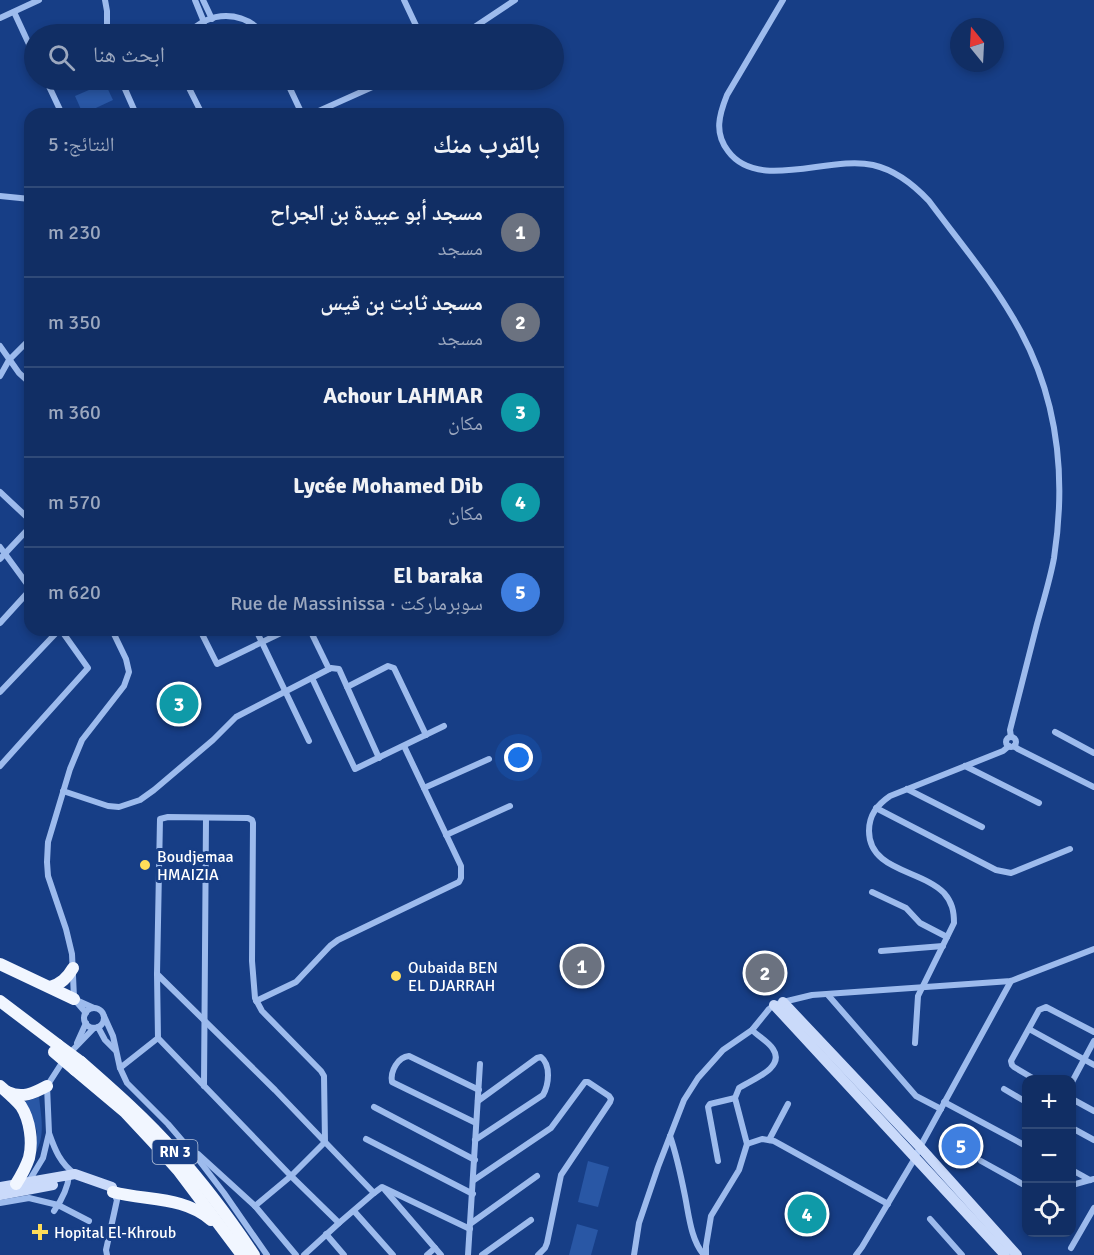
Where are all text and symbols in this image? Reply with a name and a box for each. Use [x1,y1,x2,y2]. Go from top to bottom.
north arrow [950,18,1004,72]
search box [24,24,564,90]
icon: search [45,41,78,74]
text: ابحث هنا [93,41,165,68]
text: بالقرب منك [433,129,540,161]
text: النتائج: 5 [48,132,115,157]
text: مسجد أبو عبيدة بن الجراح [270,199,483,226]
text: 230 m [48,220,101,245]
text: 1 [515,220,526,245]
text: مسجد [438,236,483,261]
text: مسجد ثابت بن قيس [320,289,483,316]
text: 350 m [48,310,101,335]
text: 2 [515,310,526,335]
text: مسجد [438,326,483,351]
text: Achour LAHMAR [323,382,483,409]
text: 360 m [48,400,101,425]
text: 3 [515,400,526,425]
text: مكان [448,411,483,436]
text: Lycée Mohamed Dib [293,472,483,499]
text: 570 m [48,490,101,515]
text: 4 [515,490,526,515]
text: مكان [448,501,483,526]
text: El baraka [393,562,483,589]
text: 620 m [48,580,101,605]
text: 5 [515,580,526,605]
text: سوبرماركت · Rue de Massinissa [230,591,483,616]
pin: 3 [160,682,198,726]
your location [504,743,533,772]
place label: Boudjemaa HMAIZIA [157,847,234,885]
marker: Boudjemaa HMAIZIA [138,858,152,872]
pin: 1 [562,944,602,988]
pin: 2 [746,950,784,996]
place label: Oubaida BEN EL DJARRAH [408,958,498,996]
marker: Oubaida BEN EL DJARRAH [389,969,403,983]
map controls [1022,1075,1076,1237]
button: + [1022,1075,1076,1129]
pin: 5 [942,1124,980,1168]
button: − [1022,1129,1076,1183]
road number: RN 3 [152,1140,198,1164]
button: locate [1022,1183,1076,1237]
pin: 4 [788,1192,826,1236]
marker: Hopital El-Khroub [31,1223,49,1241]
place label: Hopital El-Khroub [54,1223,176,1243]

